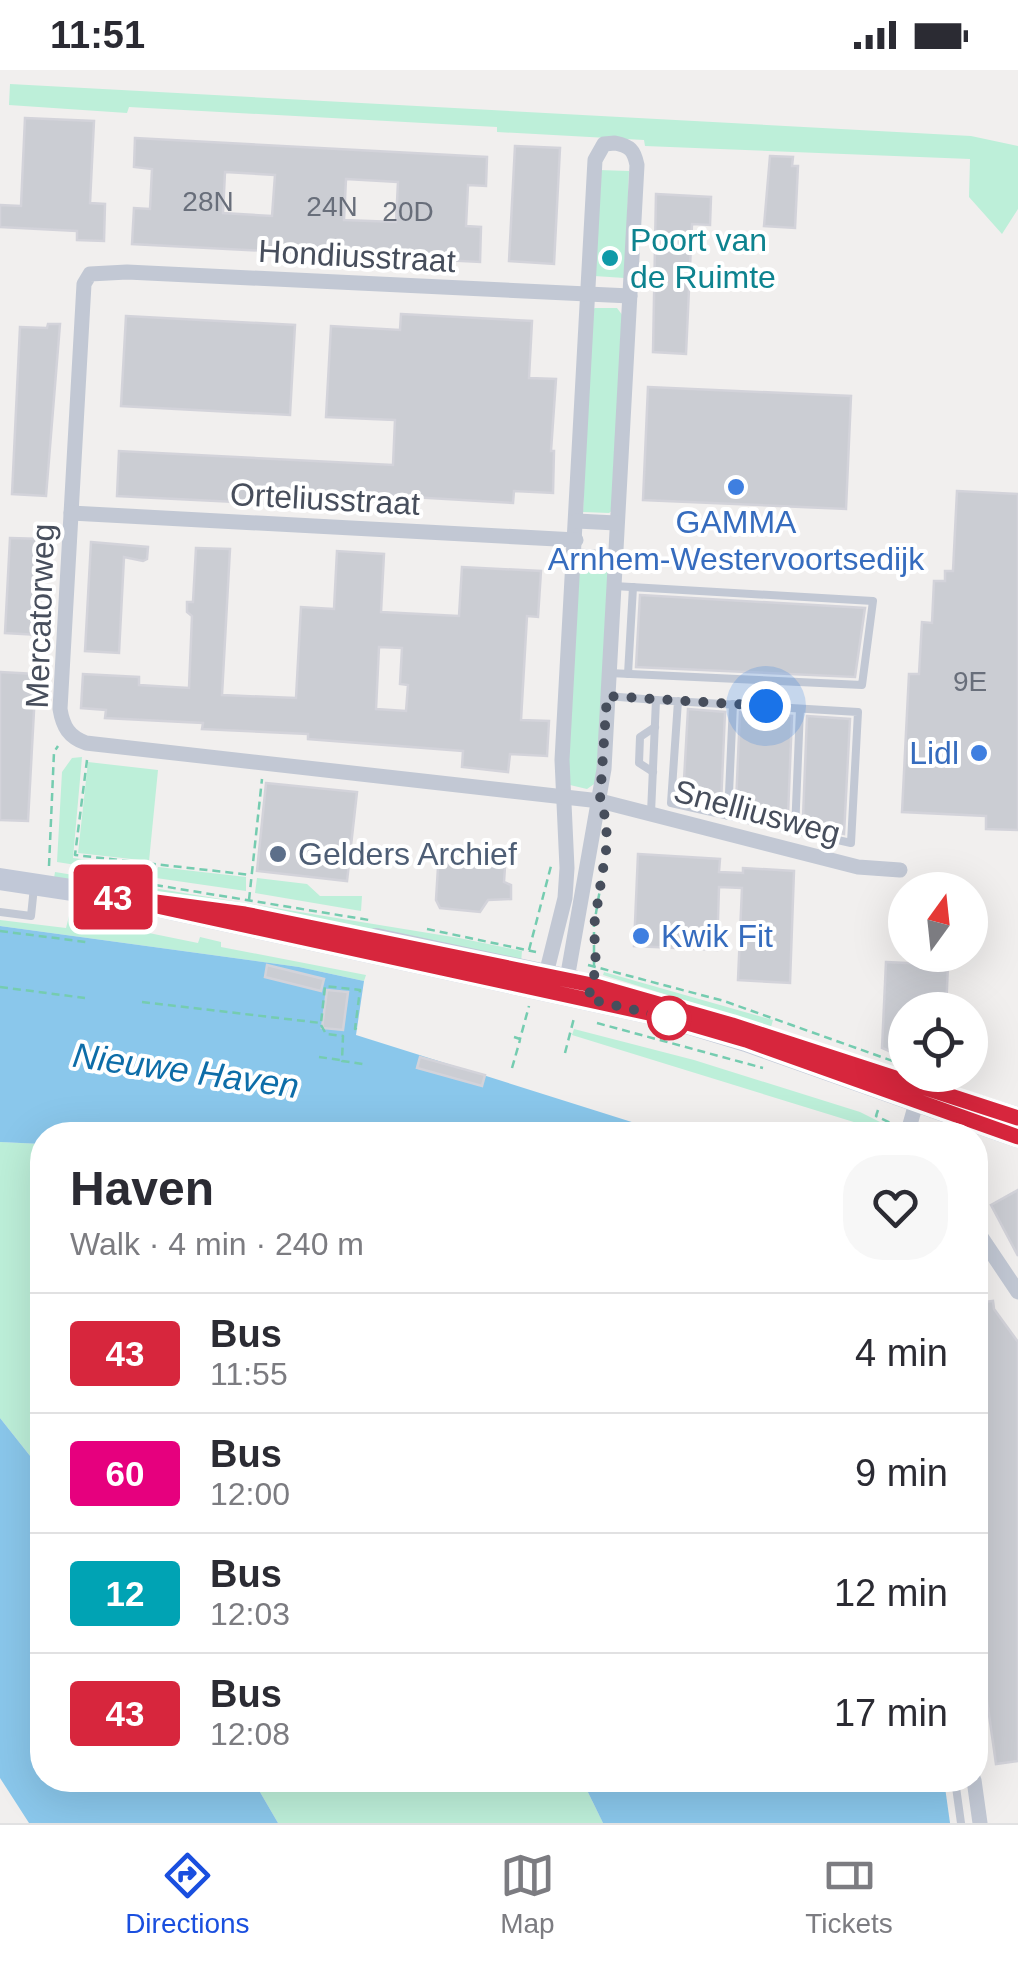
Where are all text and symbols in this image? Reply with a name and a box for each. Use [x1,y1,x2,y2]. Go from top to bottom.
text: 11:51 [50,14,145,56]
house number: 28N [182,186,234,217]
house number: 24N [306,191,358,222]
house number: 20D [382,196,434,227]
place label: Poort van de Ruimte [630,222,776,295]
street label: Hondiusstraat [257,233,457,279]
marker: Poort van de Ruimte [599,247,621,269]
street label: Orteliusstraat [229,476,421,522]
marker: GAMMA Arnhem-Westervoortsedijk [725,476,747,498]
place label: GAMMA Arnhem-Westervoortsedijk [548,504,925,577]
street label: Mercatorweg [19,523,61,709]
house number: 9E [953,666,987,697]
your location [741,681,791,731]
place label: Lidl [909,735,959,771]
marker: Lidl [968,742,990,764]
street label: Snelliusweg [670,773,844,851]
place label: Gelders Archief [298,836,517,872]
marker: Gelders Archief [267,843,289,865]
line badge: 43 [68,864,158,930]
north arrow [888,872,988,972]
map controls [888,872,988,1092]
text: 43 [94,878,132,917]
place label: Kwik Fit [661,918,773,954]
marker: Kwik Fit [630,925,652,947]
button: locate [888,992,988,1092]
unlabelled marker [648,997,690,1039]
water label: Nieuwe Haven [71,1035,301,1105]
button: heart [843,1155,948,1260]
text: Haven [70,1162,214,1215]
text: Walk · 4 min · 240 m [70,1226,364,1262]
text: Bus [210,1313,282,1355]
text: 4 min [855,1332,948,1374]
text: 43 [106,1334,144,1373]
text: 11:55 [210,1356,288,1392]
text: Bus [210,1433,282,1475]
text: 9 min [855,1452,948,1494]
text: 60 [106,1454,144,1493]
text: 12:00 [210,1476,290,1512]
text: Bus [210,1553,282,1595]
text: 12 min [834,1572,948,1614]
text: 12 [106,1574,144,1613]
text: 12:03 [210,1596,290,1632]
text: Bus [210,1673,282,1715]
text: 17 min [834,1692,948,1734]
text: 43 [106,1694,144,1733]
text: 12:08 [210,1716,290,1752]
tab: Directions [125,1848,250,1940]
tab: Map [500,1848,555,1940]
tab: Tickets [805,1848,893,1940]

